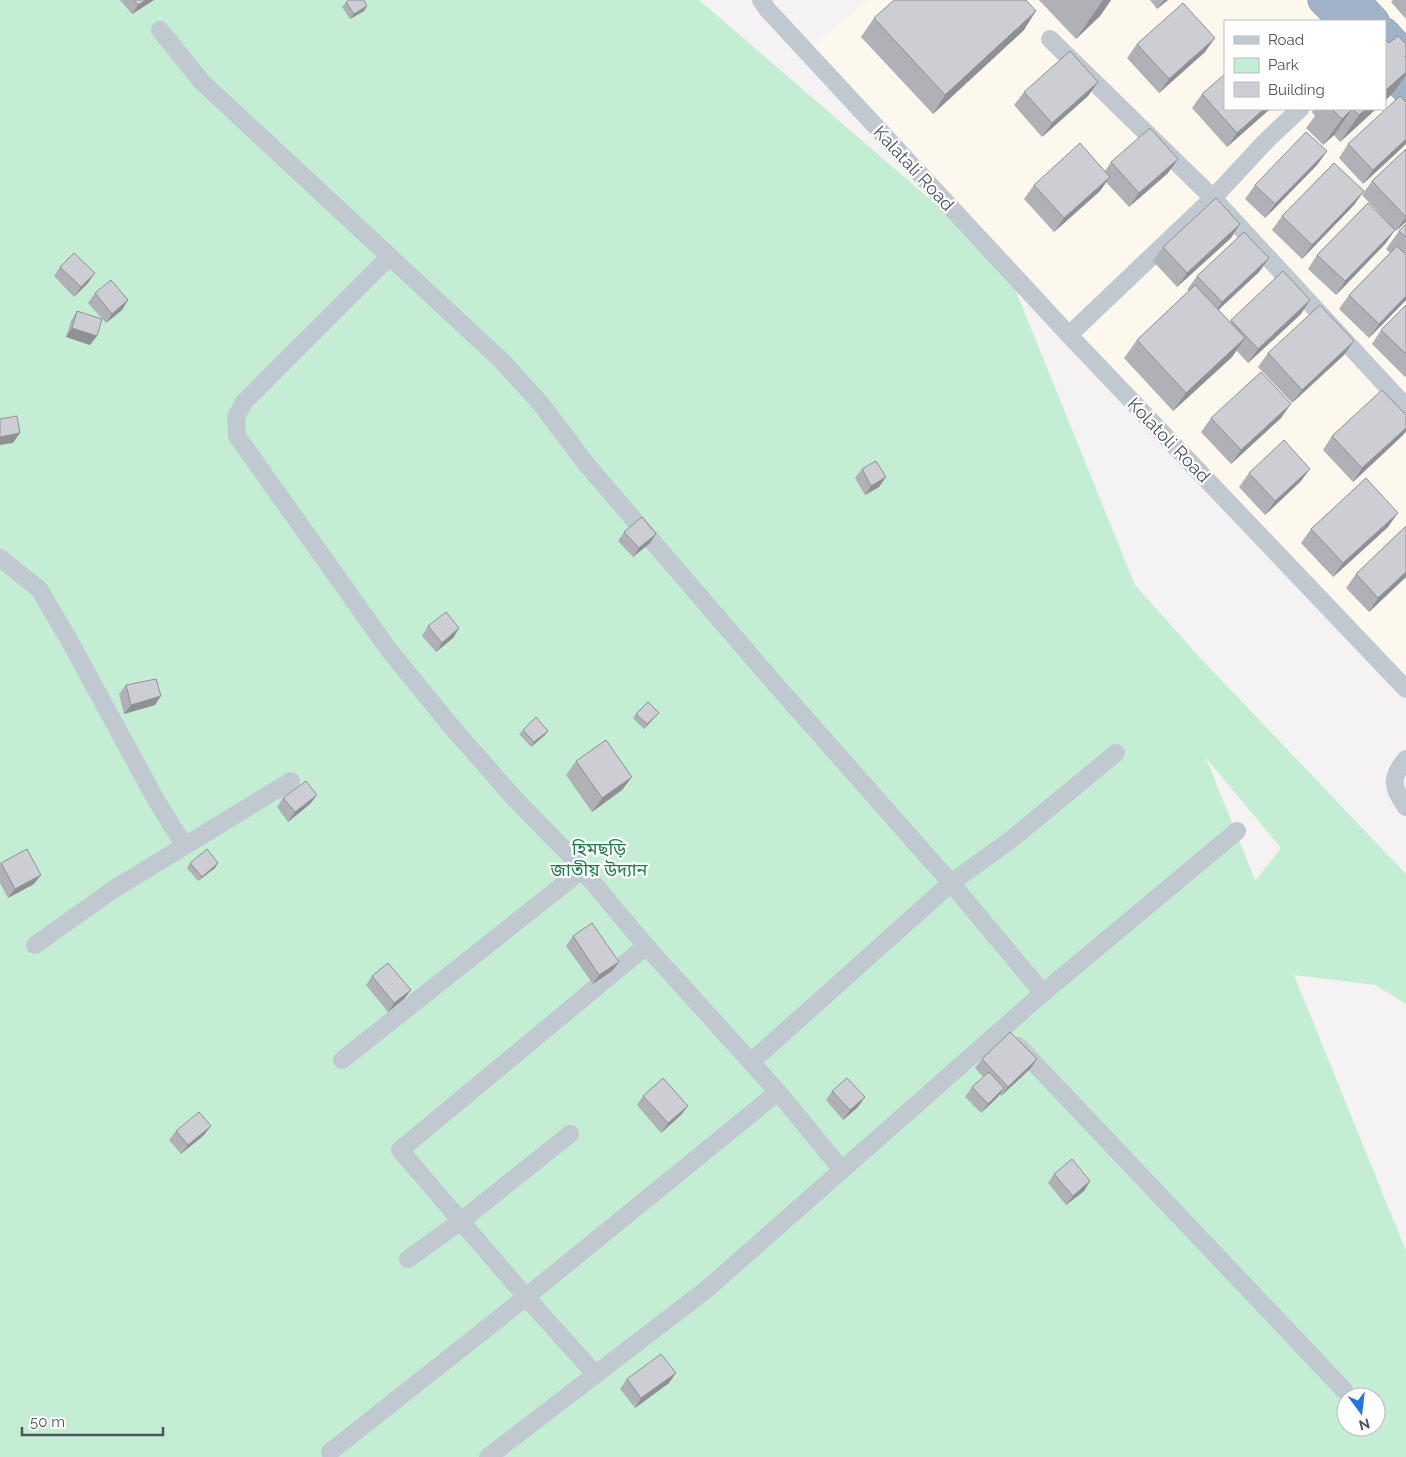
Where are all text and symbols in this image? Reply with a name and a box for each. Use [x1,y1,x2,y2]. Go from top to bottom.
legend [1224,20,1386,110]
text: Road [1268,31,1304,49]
text: Park [1268,56,1299,74]
text: Building [1268,81,1325,99]
street label: Kalatali Road [869,121,959,215]
street label: Kolatoli Road [1123,393,1215,487]
park label: হিমছড়ি জাতীয় উদ্যান [550,838,649,880]
north arrow [1336,1387,1386,1437]
scale bar [22,1404,164,1436]
text: 50 m [30,1413,65,1431]
text: N [1357,1415,1372,1434]

